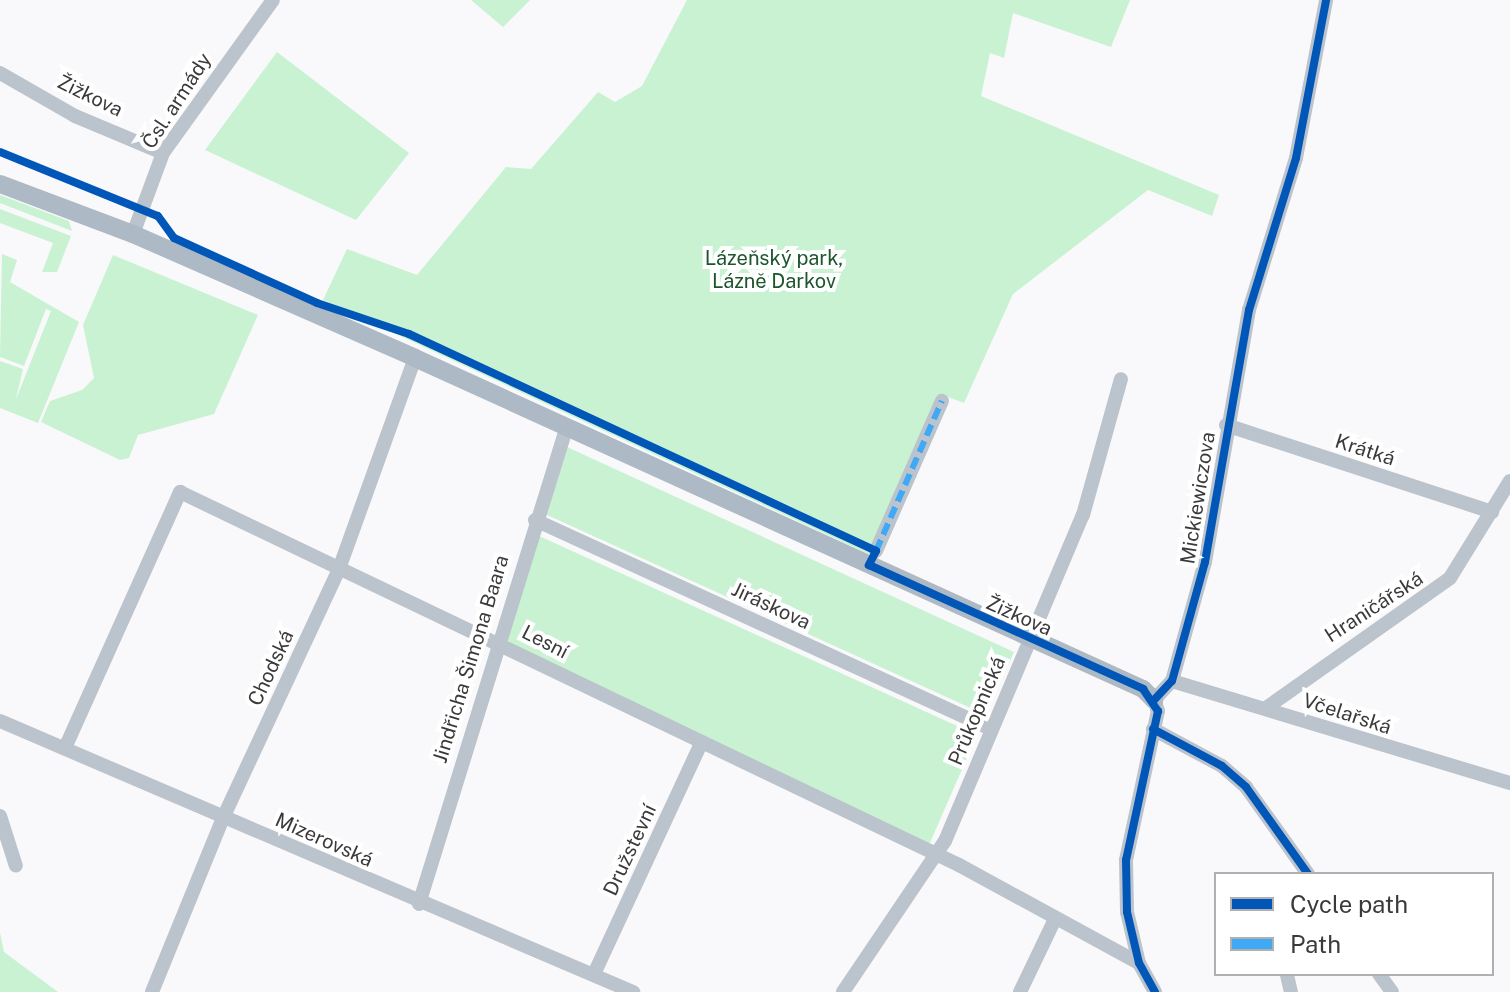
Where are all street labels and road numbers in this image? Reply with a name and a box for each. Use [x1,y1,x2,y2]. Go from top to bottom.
street label: Čsl. armády [137,49,217,153]
street label: Žižkova [53,70,127,122]
street label: Krátká [1332,429,1398,471]
street label: Mickiewiczova [1176,430,1220,566]
street label: Jindřicha Šimona Baara [428,552,514,766]
street label: Hraničářská [1320,566,1428,648]
street label: Jiráskova [728,577,814,635]
street label: Žižkova [982,591,1056,641]
street label: Lesní [518,620,572,664]
street label: Chodská [243,626,299,710]
street label: Průkopnická [943,653,1011,769]
street label: Včelařská [1300,688,1394,740]
street label: Družstevní [598,801,662,899]
street label: Mizerovská [271,808,377,872]

